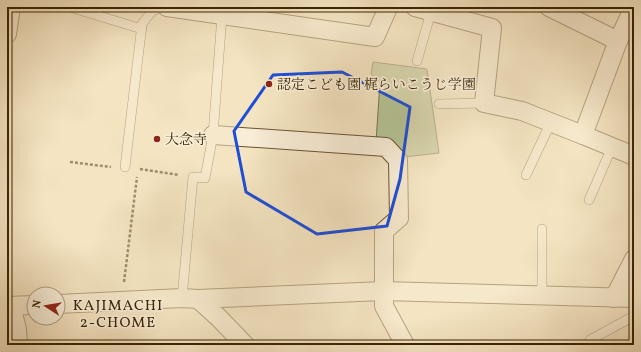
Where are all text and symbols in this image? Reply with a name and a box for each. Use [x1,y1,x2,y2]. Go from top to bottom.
place label: 認定こども園 梶らいこうじ学園 [277,76,476,95]
marker: 認定こども園 梶らいこうじ学園 [264,79,274,89]
place label: 大念寺 [165,131,207,150]
marker: 大念寺 [152,134,162,144]
north arrow [26,286,66,326]
district label: KAJIMACHI 2-CHOME [73,296,163,334]
text: N [30,299,46,310]

